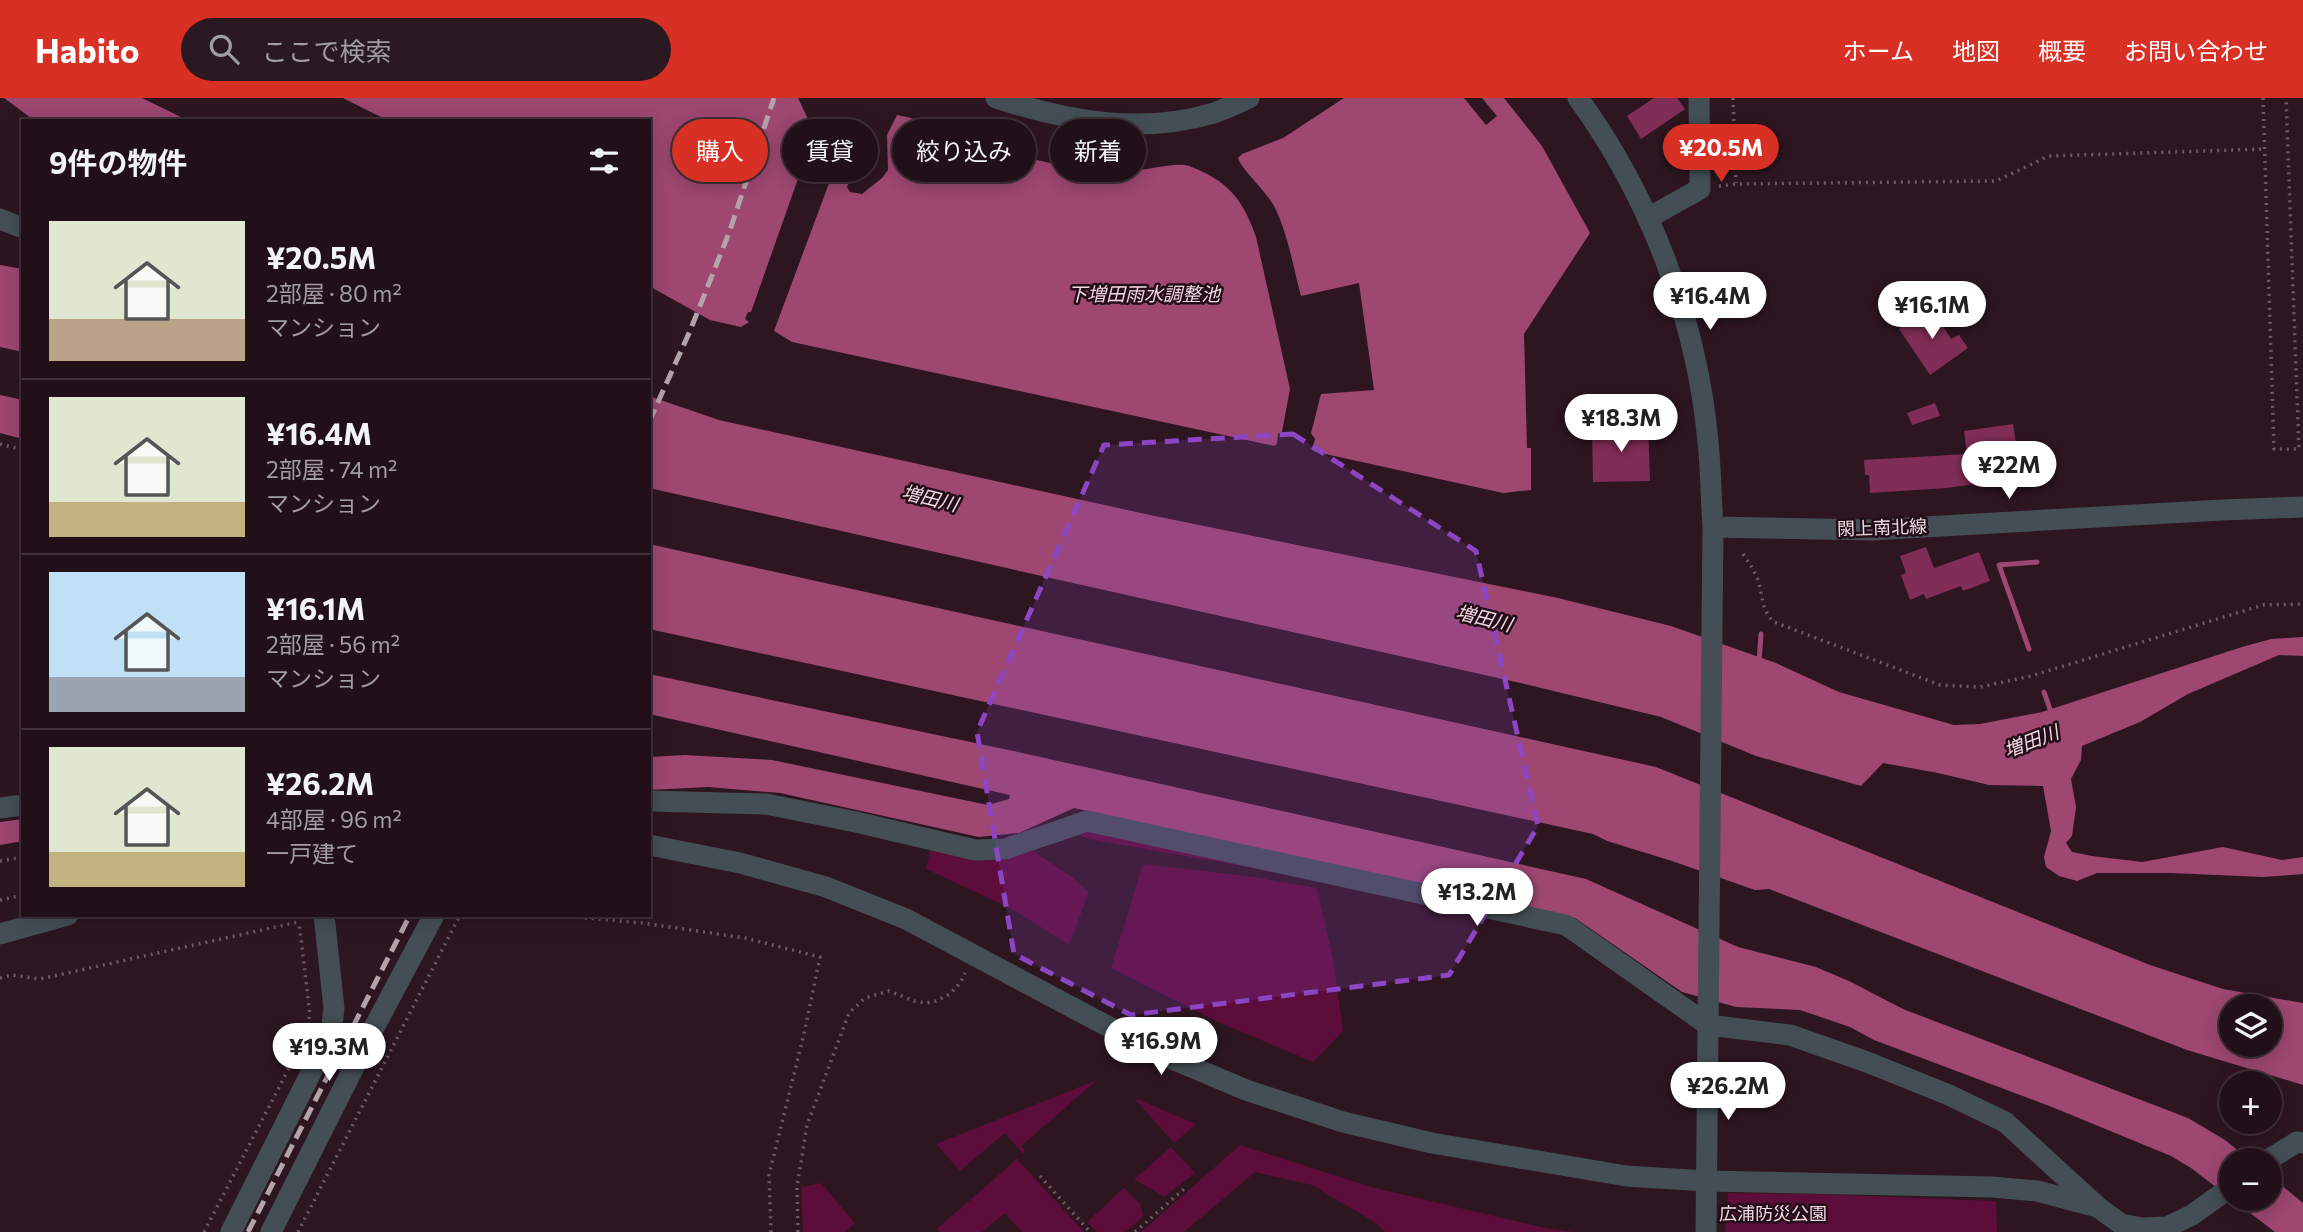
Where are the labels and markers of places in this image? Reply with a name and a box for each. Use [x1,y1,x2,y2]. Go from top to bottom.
pin: ¥20.5M [1664,125,1778,184]
pin: ¥16.4M [1653,272,1767,332]
pin: ¥16.1M [1875,282,1989,341]
pin: ¥18.3M [1564,394,1678,454]
pin: ¥22M [1968,442,2050,501]
pin: ¥13.2M [1420,868,1534,928]
pin: ¥16.9M [1104,1018,1218,1077]
pin: ¥19.3M [272,1024,386,1083]
pin: ¥26.2M [1671,1062,1785,1122]

